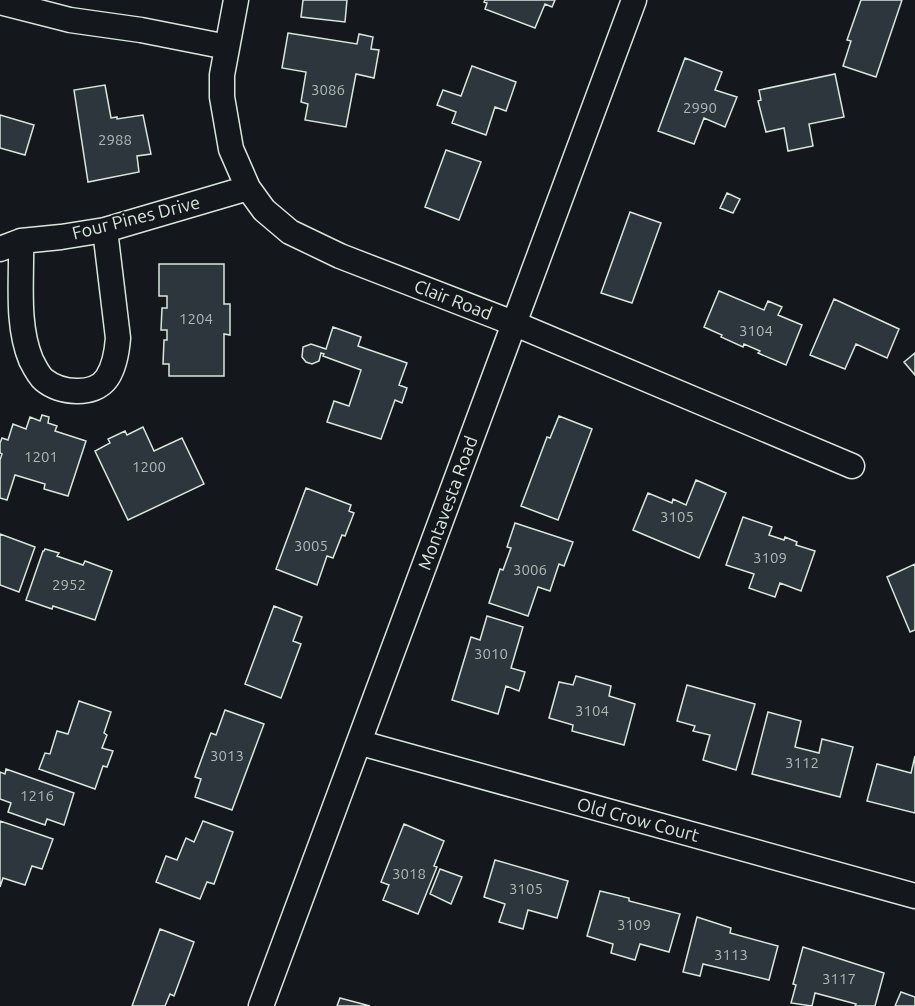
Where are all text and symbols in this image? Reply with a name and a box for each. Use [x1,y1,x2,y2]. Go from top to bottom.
house number: 3086 [311,81,345,98]
house number: 2990 [683,99,717,116]
house number: 2988 [98,131,132,148]
street label: Four Pines Drive [70,191,202,243]
street label: Clair Road [412,275,495,323]
house number: 1204 [179,310,213,327]
house number: 3104 [739,322,773,339]
street label: Montavesta Road [414,433,481,572]
house number: 1201 [24,448,58,465]
house number: 1200 [132,458,166,475]
house number: 3105 [660,508,694,525]
house number: 3005 [294,537,328,554]
house number: 3109 [753,549,787,566]
house number: 3006 [513,561,547,578]
house number: 2952 [52,576,86,593]
house number: 3010 [474,645,508,662]
house number: 3104 [575,702,609,719]
house number: 3013 [210,747,244,764]
house number: 3112 [785,754,819,771]
house number: 1216 [20,787,54,804]
street label: Old Crow Court [575,793,701,845]
house number: 3018 [392,865,426,882]
house number: 3105 [509,880,543,897]
house number: 3109 [617,916,651,933]
house number: 3113 [714,946,748,963]
house number: 3117 [822,970,856,987]

